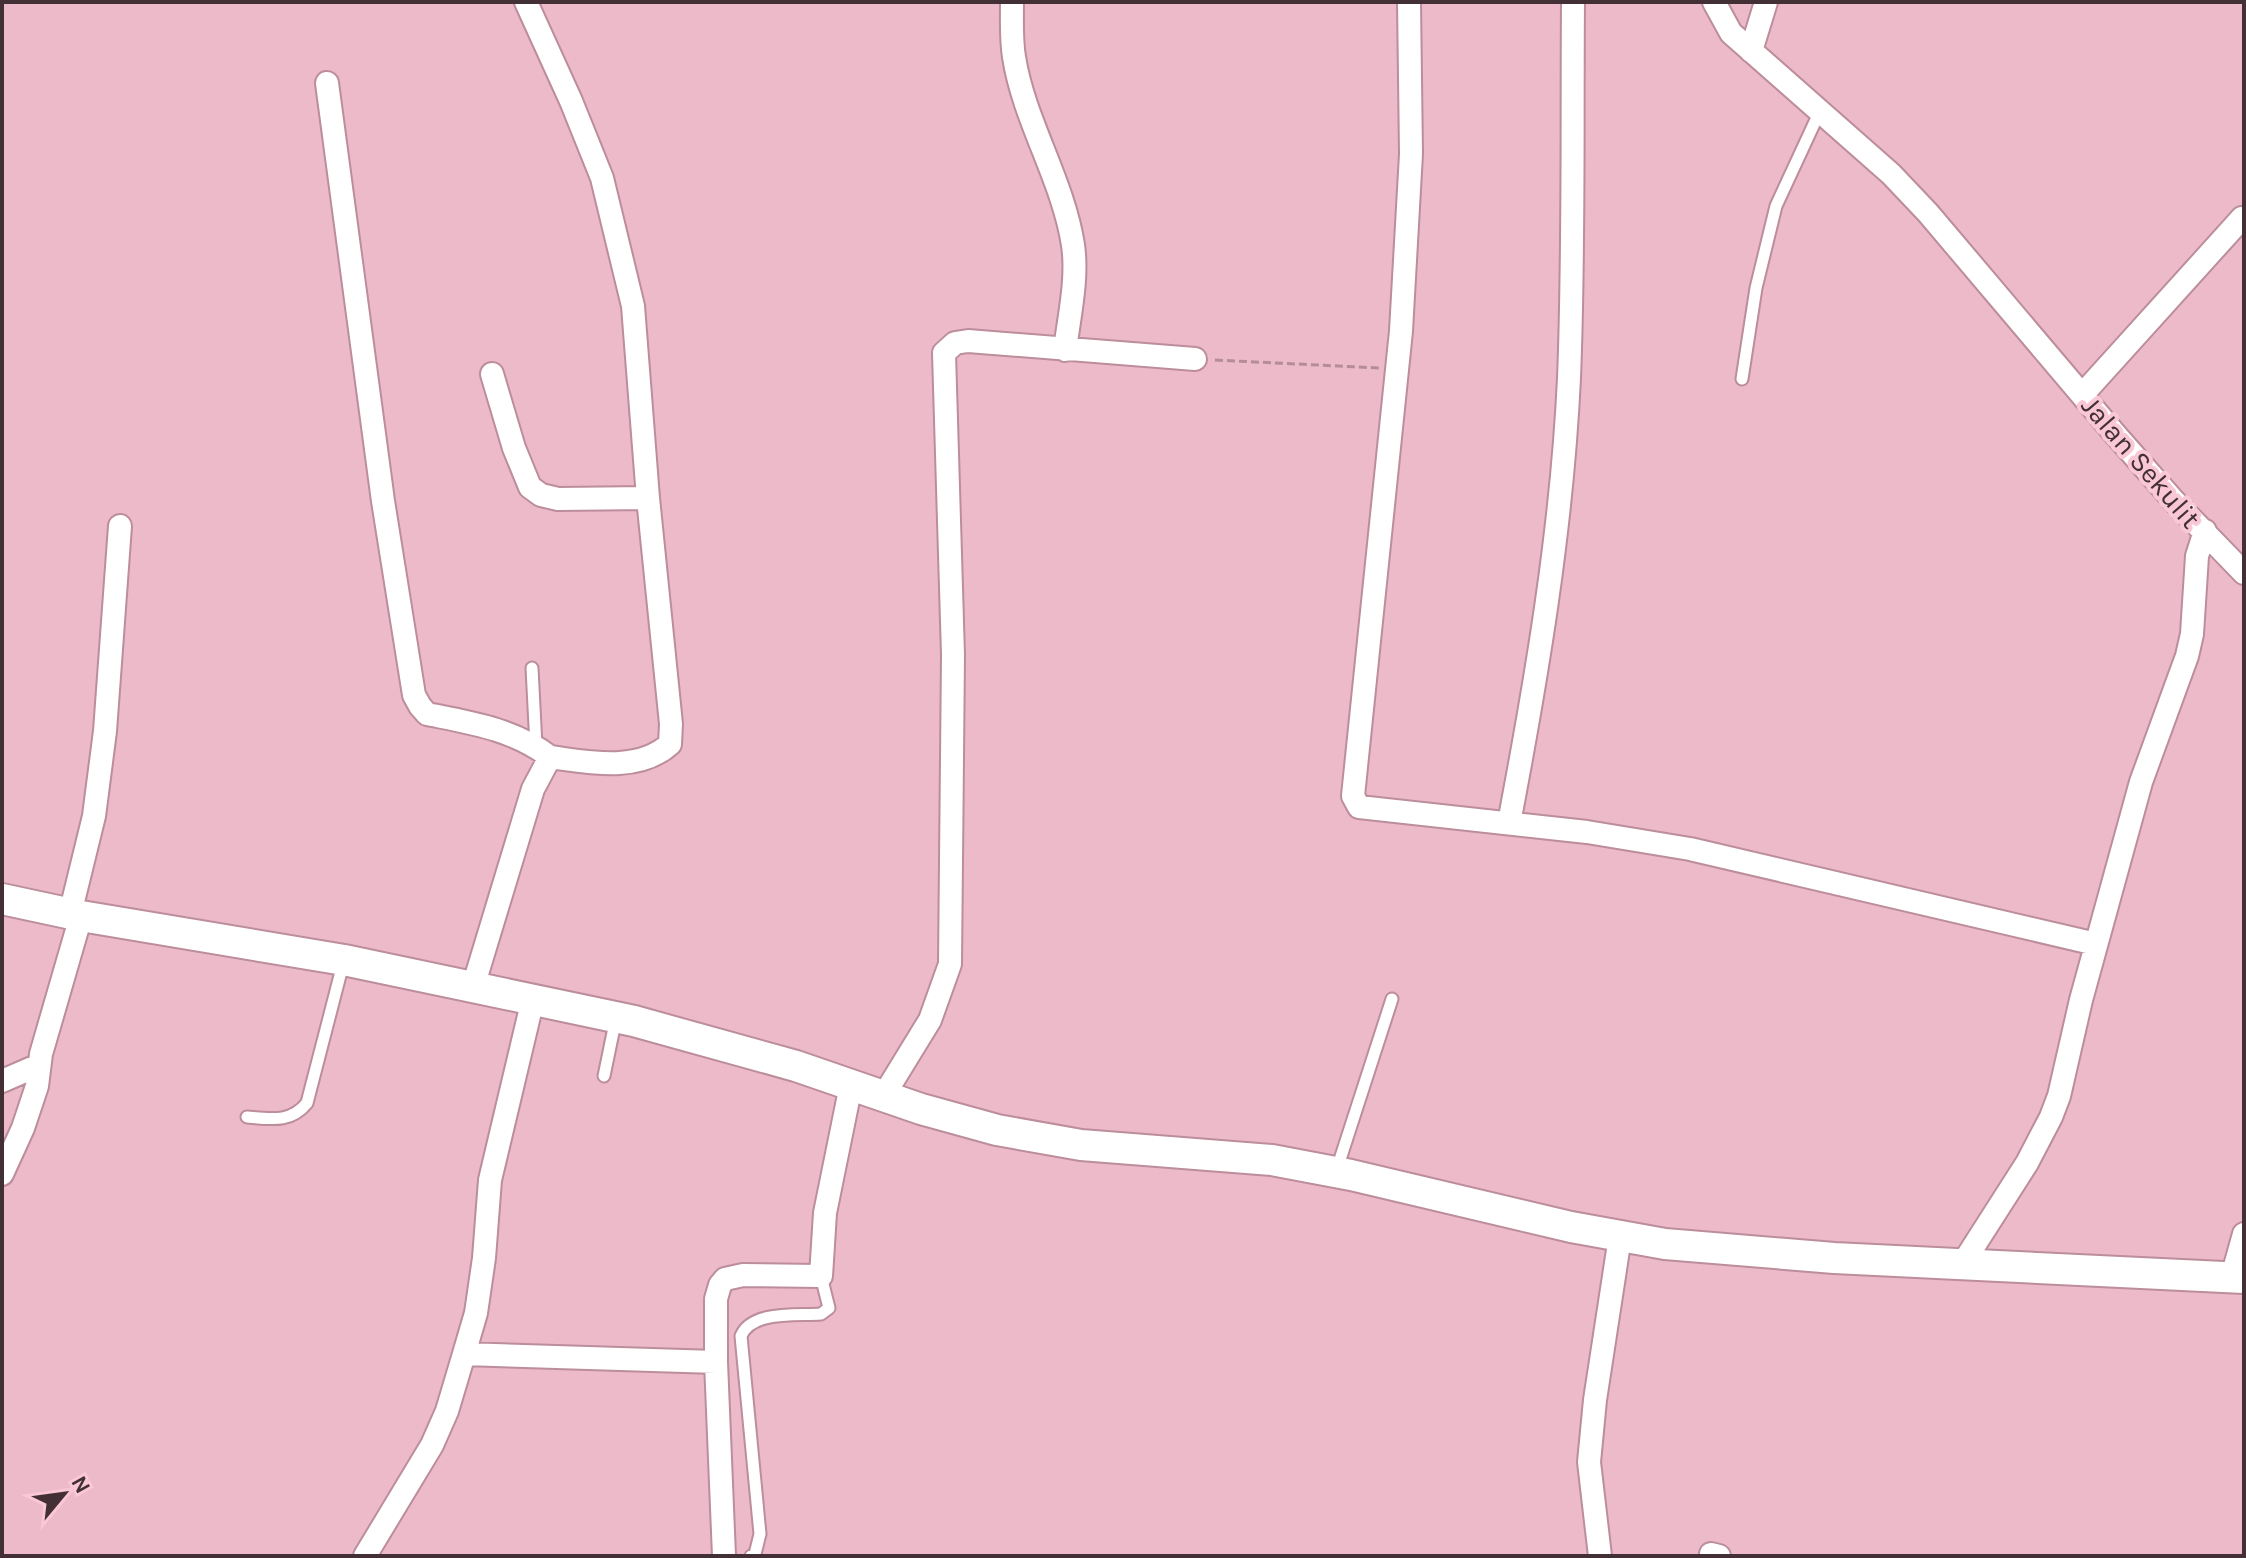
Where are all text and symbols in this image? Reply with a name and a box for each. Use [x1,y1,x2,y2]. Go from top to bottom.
street label: Jalan Sekulit [2075,389,2207,535]
north arrow [24,1454,104,1534]
text: N [65,1472,96,1498]

